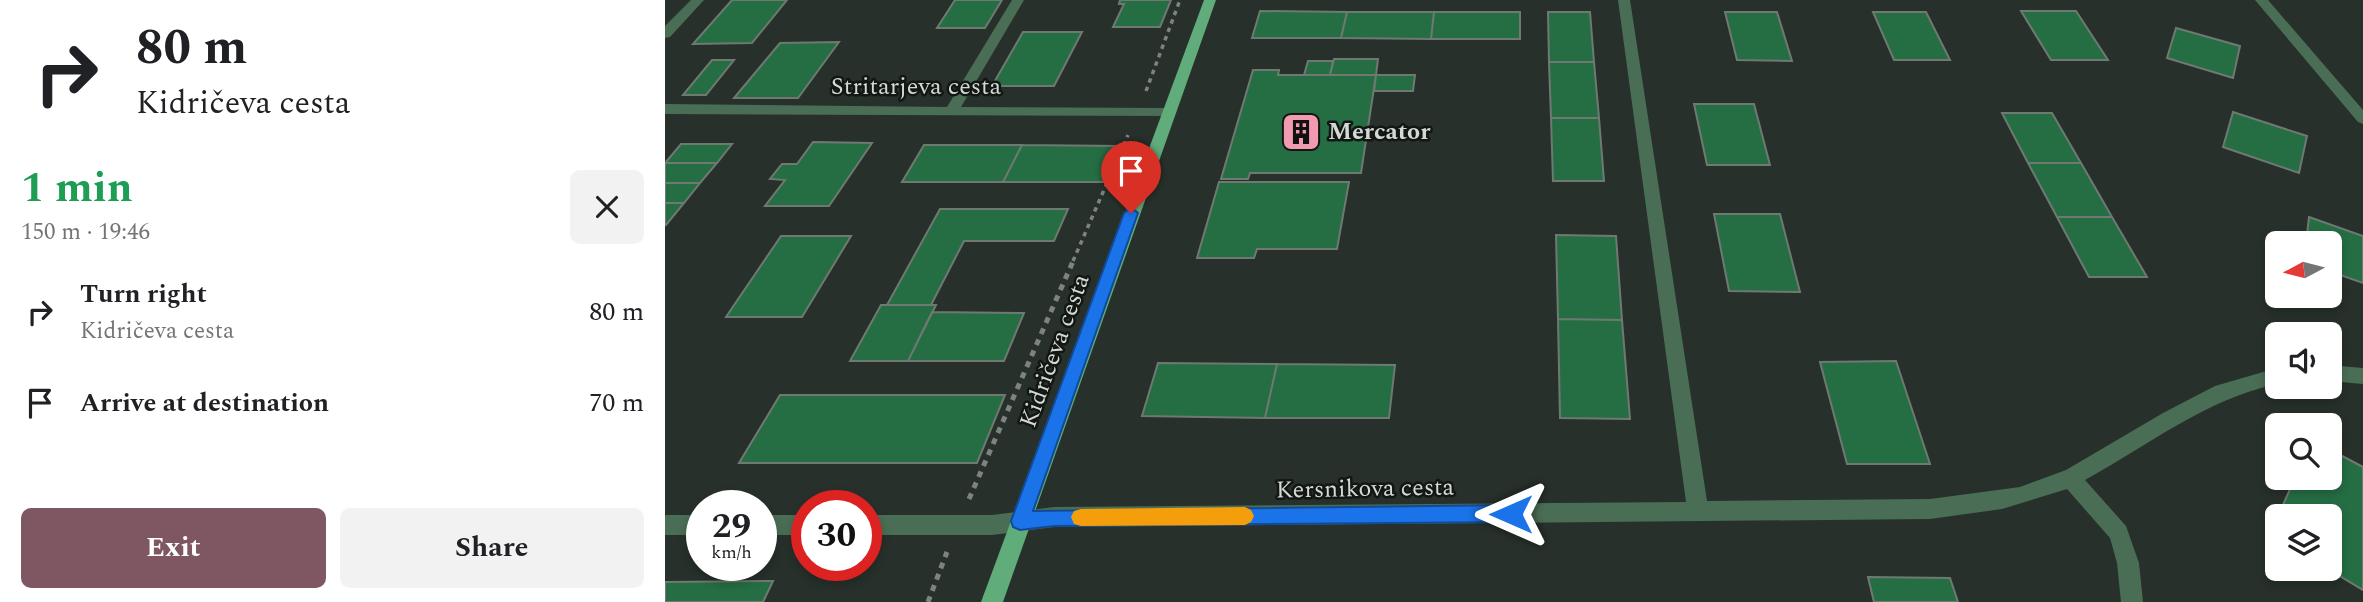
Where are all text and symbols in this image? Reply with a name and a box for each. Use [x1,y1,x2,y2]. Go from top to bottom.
text: 80 m [136,11,247,86]
icon: right [21,28,112,119]
street label: Stritarjeva cesta [831,69,1001,105]
text: Kidričeva cesta [136,79,350,128]
building icon: Mercator [1280,111,1322,153]
place label: Mercator [1328,114,1431,150]
pin [1101,141,1161,213]
icon: arrive [1112,152,1150,190]
text: 1 min [21,157,133,220]
button: close [570,170,644,244]
text: 150 m · 19:46 [21,215,150,250]
north arrow [2265,231,2341,308]
map controls [2265,231,2342,581]
street label: Kidričeva cesta [1011,269,1100,433]
text: Turn right [80,274,207,314]
text: 80 m [589,292,644,332]
icon: right [21,293,59,331]
text: Kidričeva cesta [80,314,234,349]
button: sound [2265,322,2342,399]
text: Arrive at destination [80,383,329,423]
text: 70 m [589,383,644,423]
icon: arrive [21,384,59,422]
button: search [2265,413,2342,490]
street label: Kersnikova cesta [1276,469,1455,509]
position arrow [1474,477,1548,551]
speed limit sign: 30 [791,490,882,581]
text: 29 [712,500,751,553]
button: layers [2265,504,2342,581]
button: Exit [21,508,326,588]
button: Share [340,508,644,588]
text: km/h [711,539,752,566]

